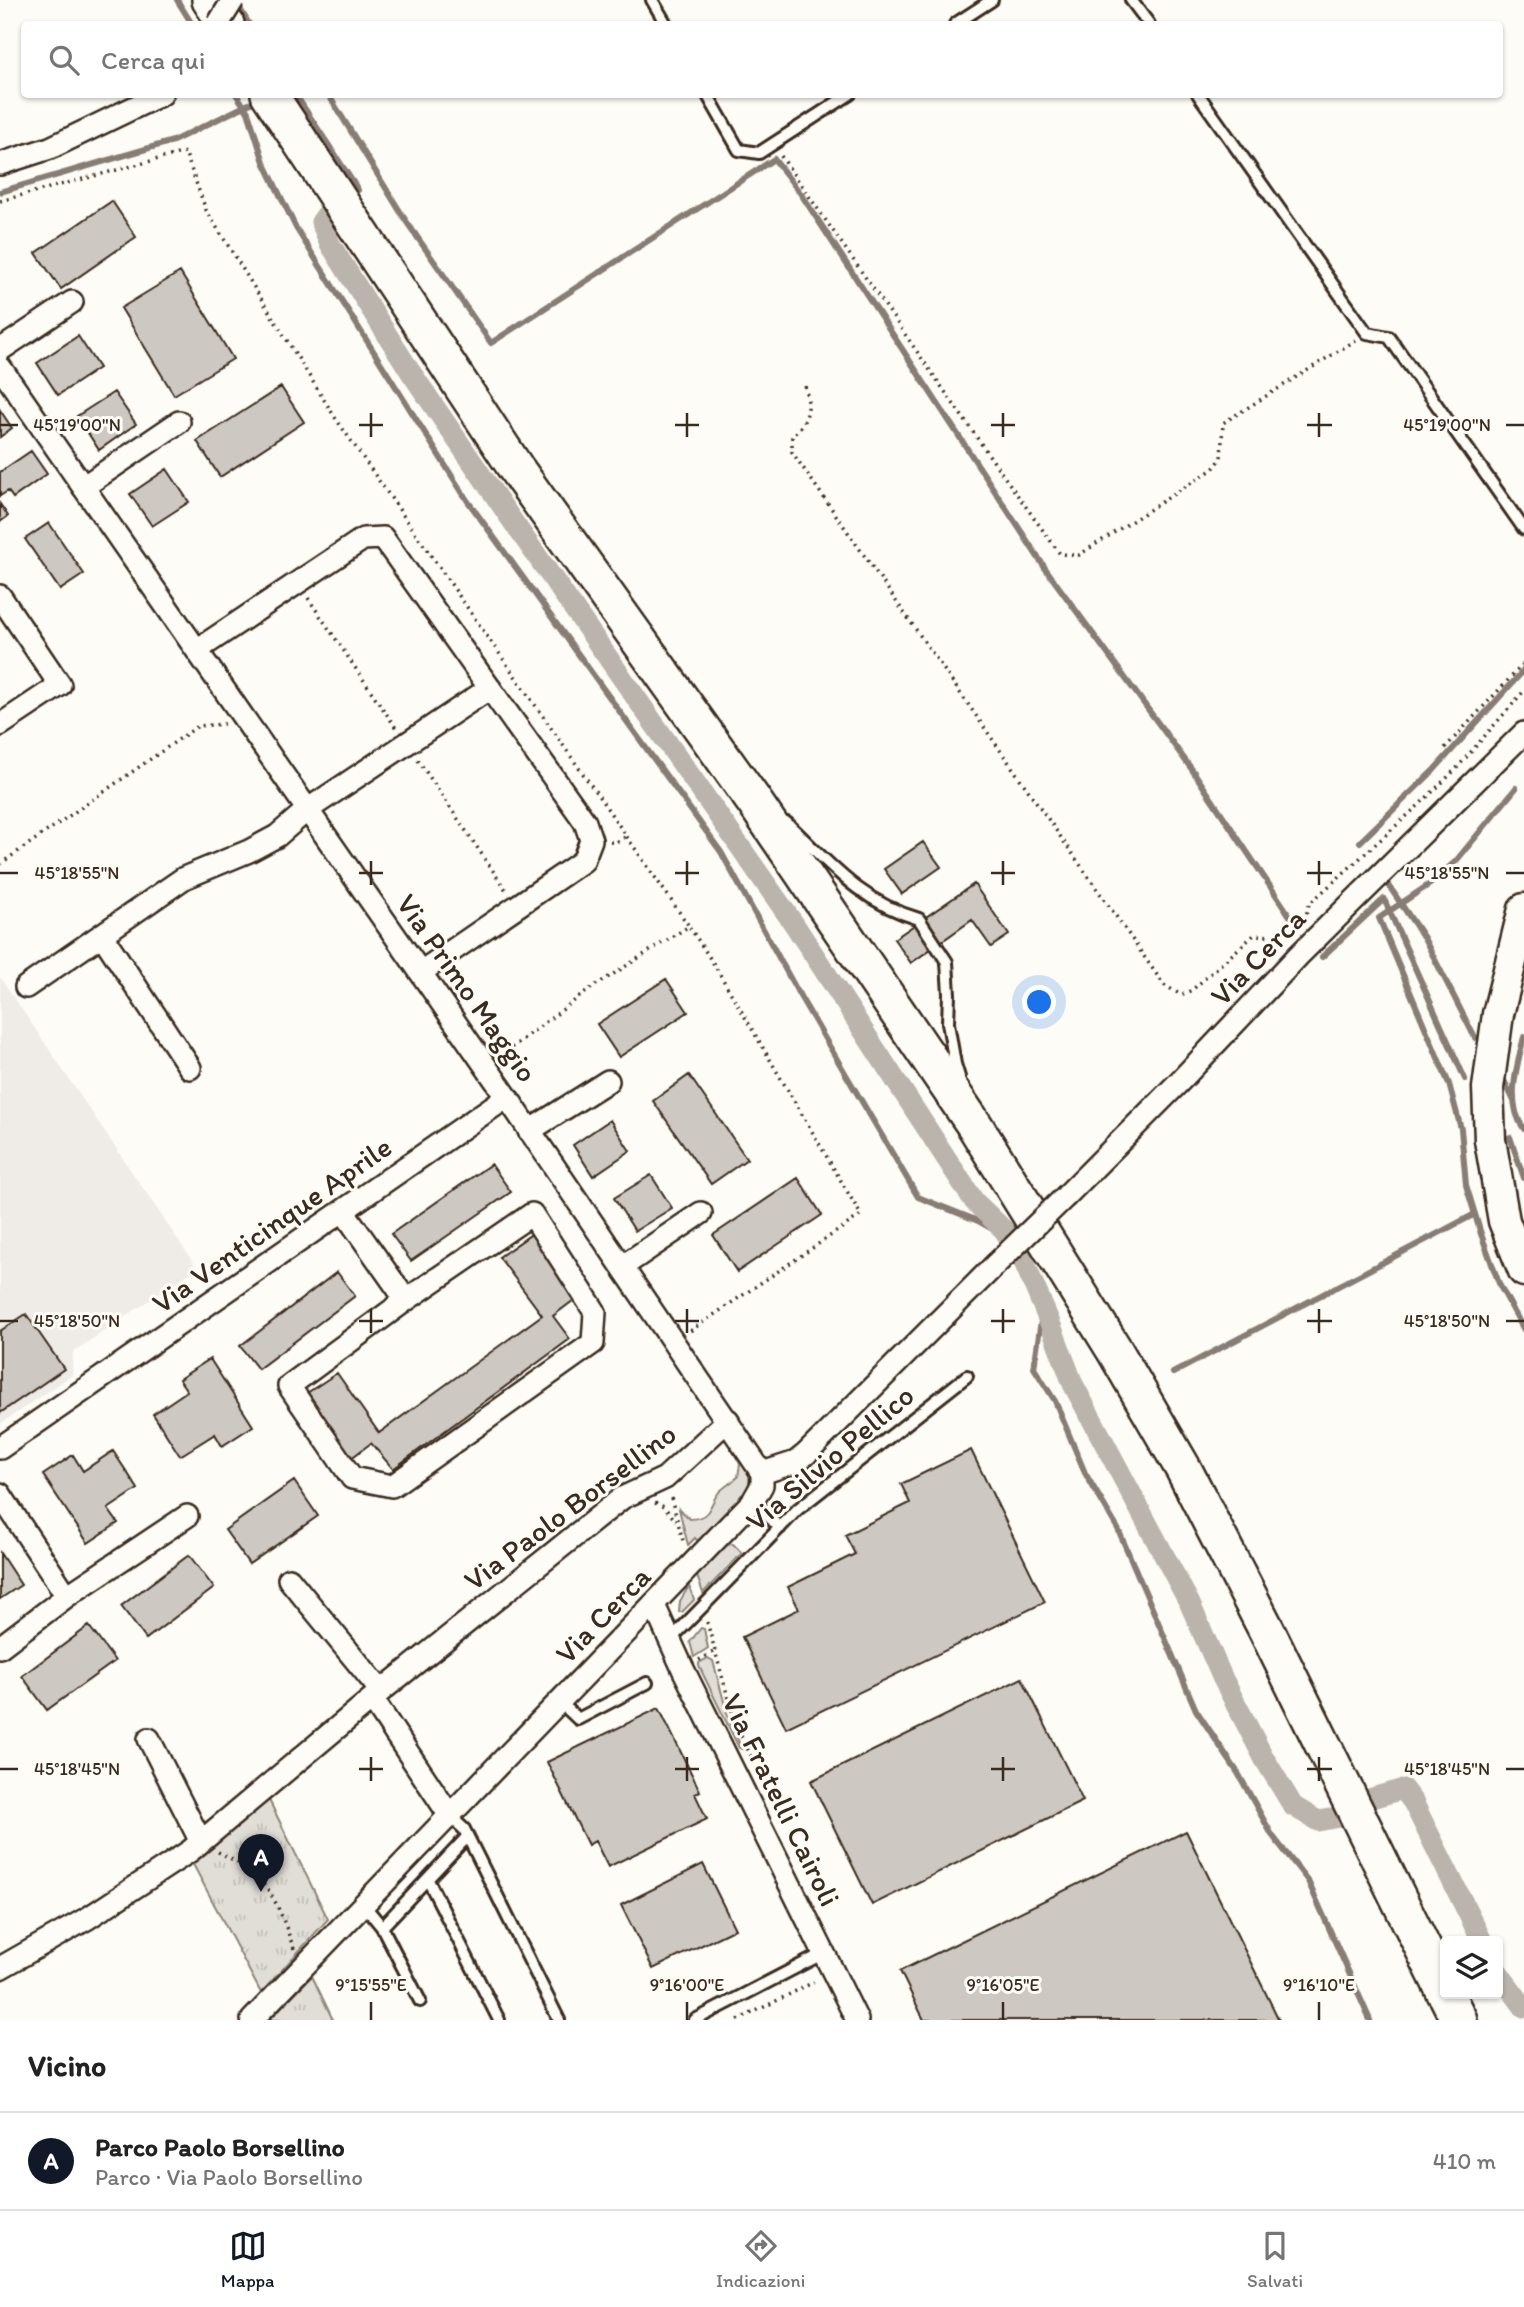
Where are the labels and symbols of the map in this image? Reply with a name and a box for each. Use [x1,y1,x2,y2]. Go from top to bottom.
text: 45°19'00"N [33,414,121,436]
text: 45°19'00"N [1403,414,1491,436]
text: 45°18'55"N [35,862,119,884]
text: 45°18'55"N [1405,862,1489,884]
street label: Via Primo Maggio [389,886,546,1089]
street label: Via Cerca [1202,900,1314,1013]
your location [1022,985,1056,1019]
street label: Via Venticinque Aprile [145,1128,399,1321]
text: 45°18'50"N [34,1310,120,1332]
text: 45°18'50"N [1404,1310,1490,1332]
street label: Via Silvio Pellico [738,1376,921,1539]
street label: Via Paolo Borsellino [456,1415,683,1599]
street label: Via Cerca [547,1558,659,1671]
street label: Via Fratelli Cairoli [714,1687,849,1912]
text: 45°18'45"N [34,1758,120,1780]
text: 45°18'45"N [1404,1758,1490,1780]
pin: A [238,1834,284,1892]
text: 9°15'55"E [335,1974,407,1996]
text: 9°16'00"E [650,1974,724,1996]
text: 9°16'05"E [967,1974,1040,1996]
text: 9°16'10"E [1283,1974,1355,1996]

